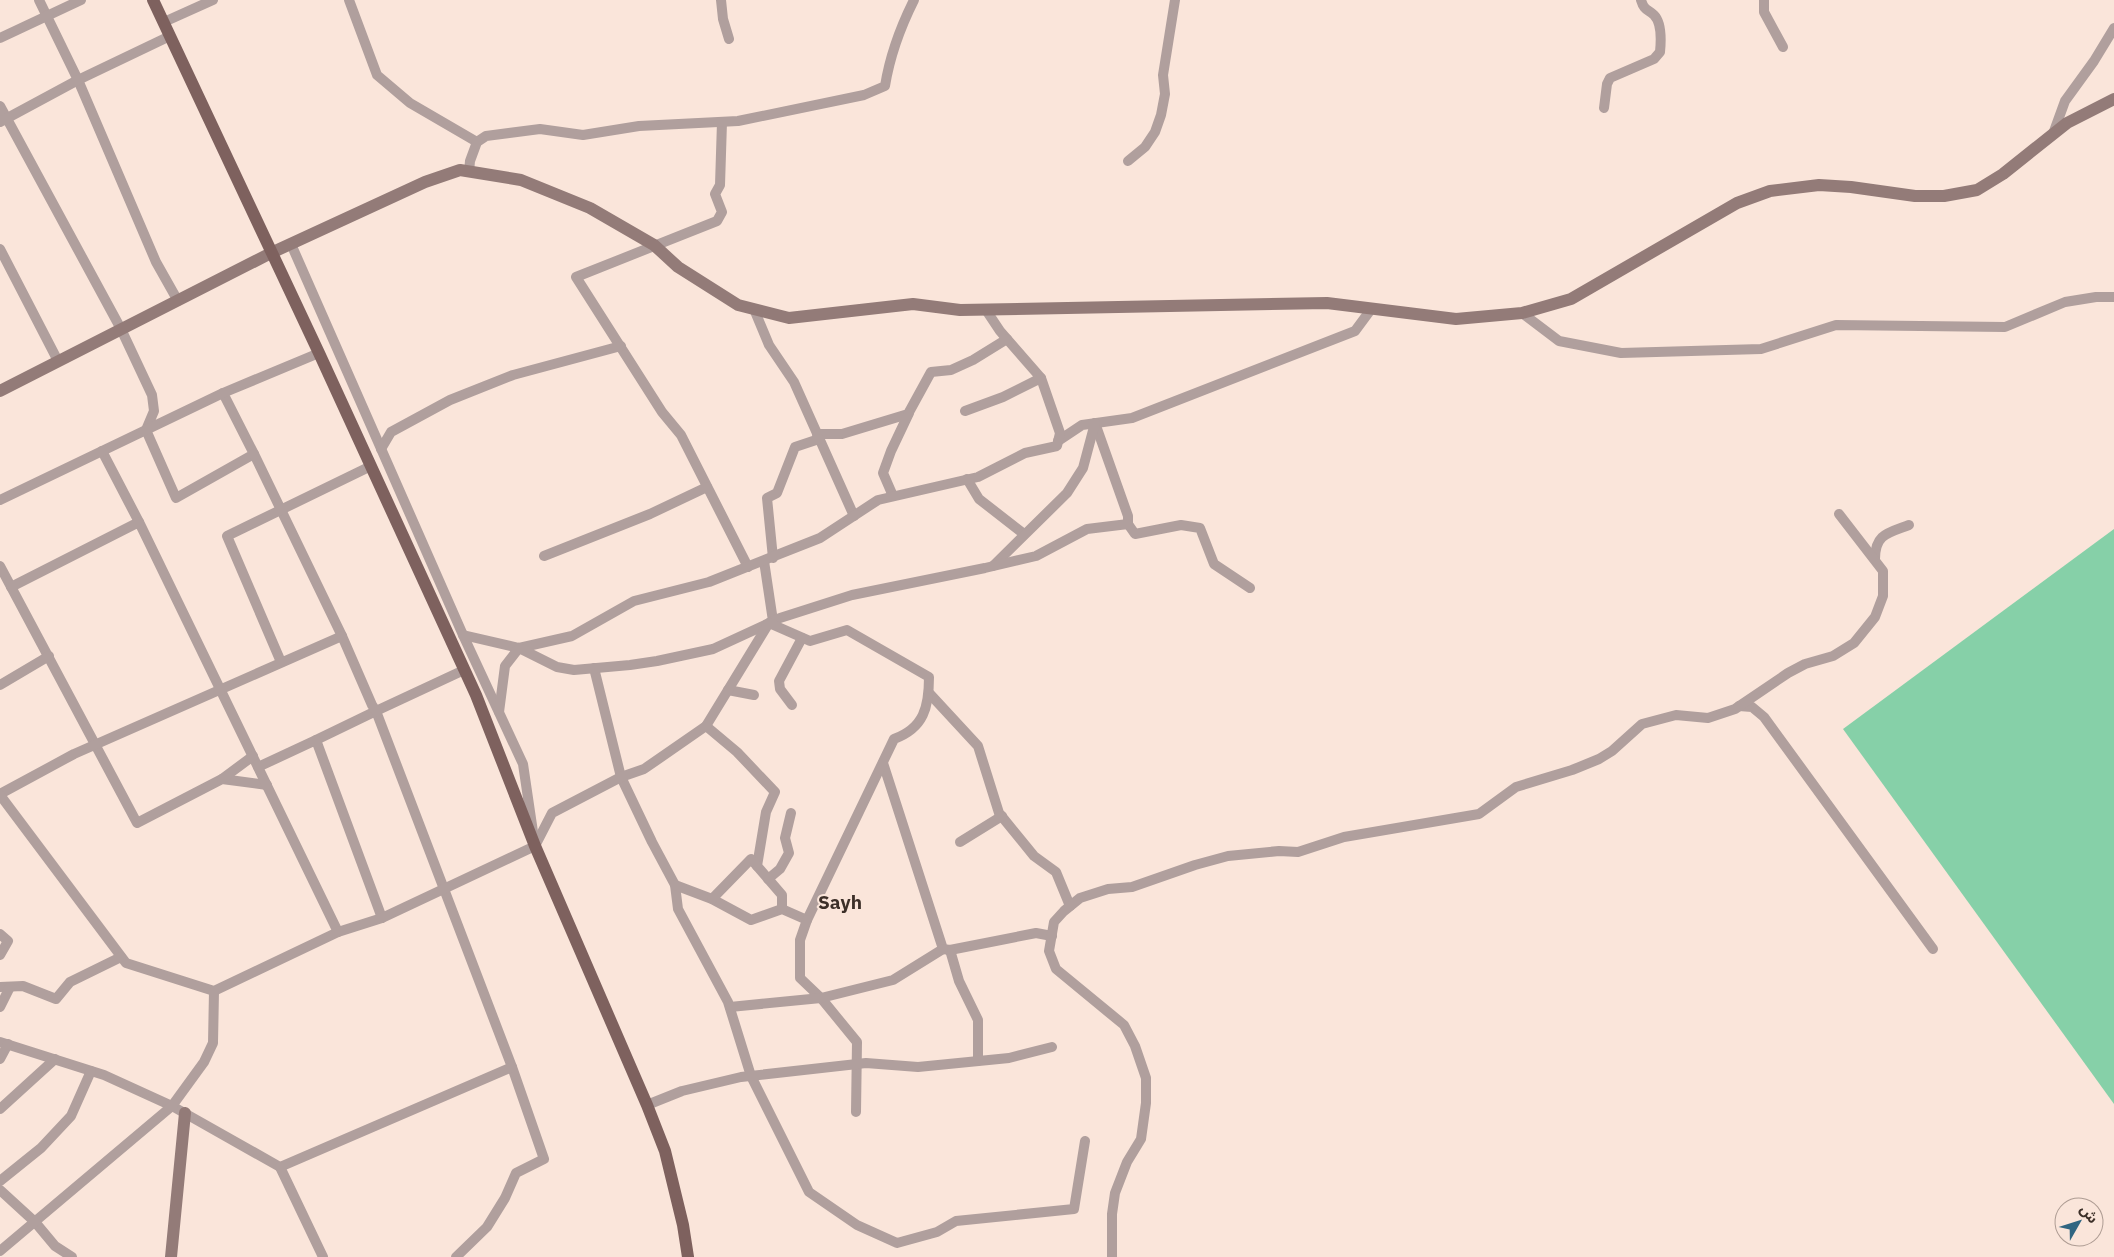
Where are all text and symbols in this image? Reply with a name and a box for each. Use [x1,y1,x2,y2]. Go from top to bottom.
district label: Sayh [818,890,862,914]
north arrow [2054,1197,2104,1247]
text: ش [2076,1201,2102,1227]

